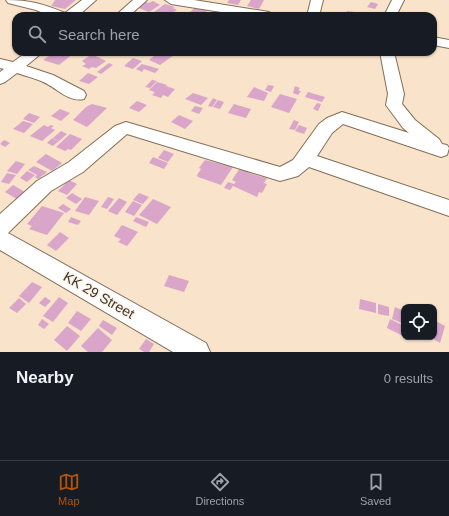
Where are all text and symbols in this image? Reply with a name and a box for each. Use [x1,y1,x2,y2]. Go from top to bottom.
search box [12,12,437,56]
icon: search [26,23,48,45]
text: Search here [58,26,140,43]
street label: KK 29 Street [61,268,137,322]
map controls [401,304,437,340]
button: locate [401,304,437,340]
text: Nearby [16,368,74,387]
text: 0 results [384,371,433,386]
tab: Map [58,471,80,507]
tab: Directions [195,471,244,507]
tab: Saved [360,471,391,507]

